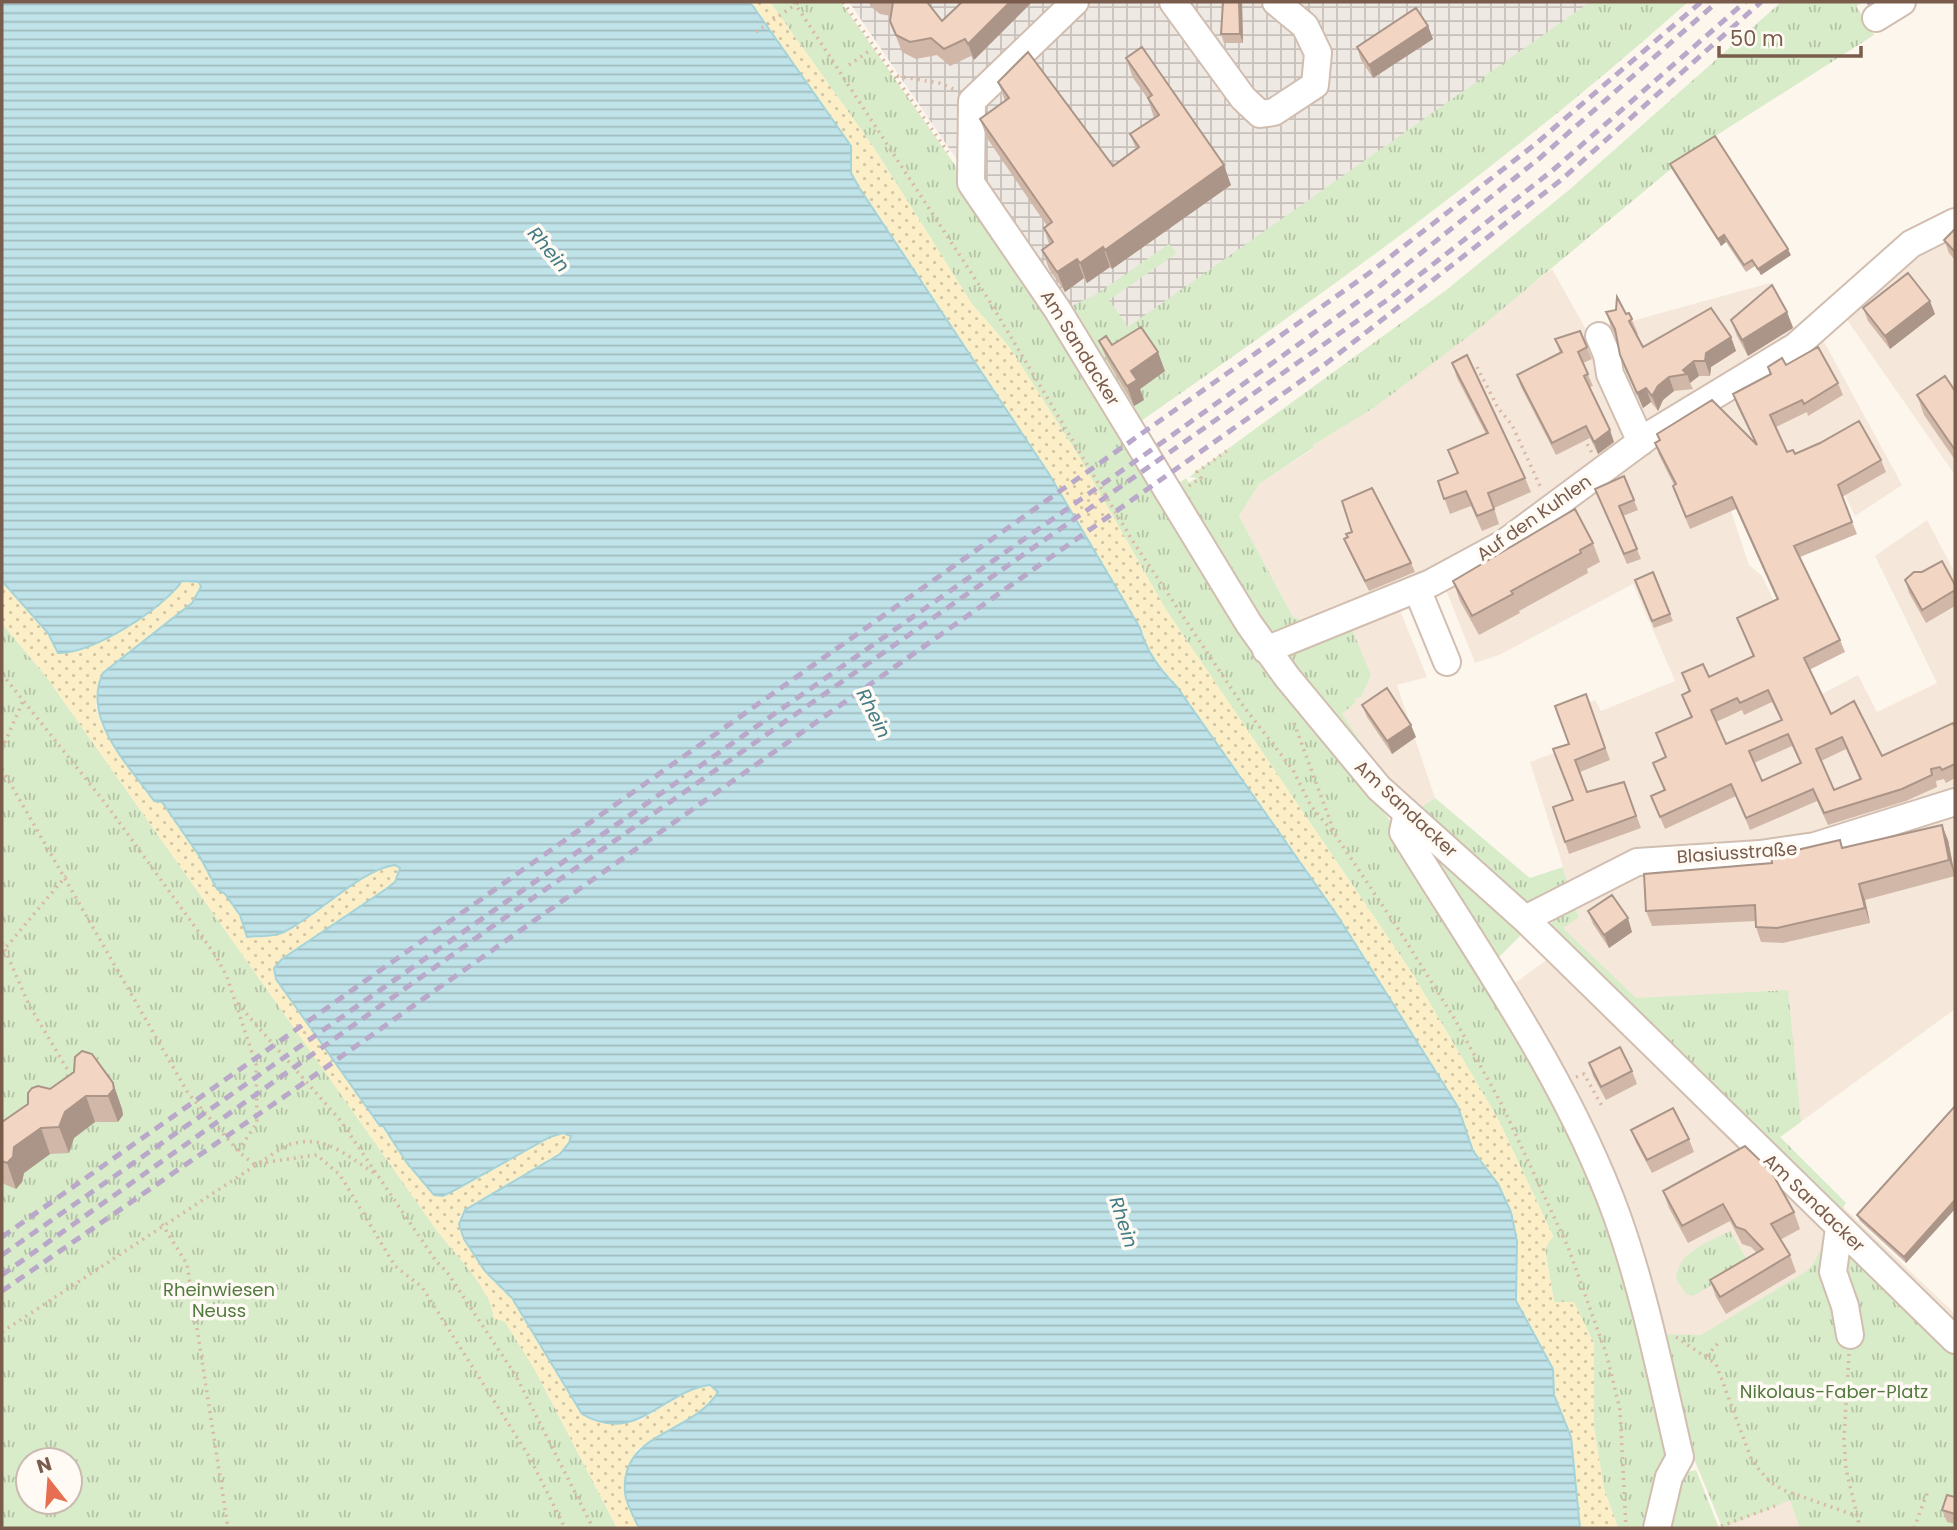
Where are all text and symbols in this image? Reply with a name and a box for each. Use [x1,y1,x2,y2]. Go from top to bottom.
scale bar [1719,14,1861,58]
text: 50 m [1730,24,1784,53]
water label: Rhein [521,221,576,278]
street label: Am Sandacker [1035,285,1126,411]
street label: Auf den Kuhlen [1471,469,1596,567]
water label: Rhein [850,684,897,743]
street label: Am Sandacker [1349,754,1463,863]
street label: Blasiusstraße [1676,836,1798,869]
street label: Am Sandacker [1758,1148,1871,1258]
water label: Rhein [1103,1193,1144,1251]
park label: Rheinwiesen Neuss [163,1277,275,1323]
park label: Nikolaus-Faber-Platz [1740,1379,1928,1404]
north arrow [14,1446,84,1516]
text: N [33,1450,55,1480]

